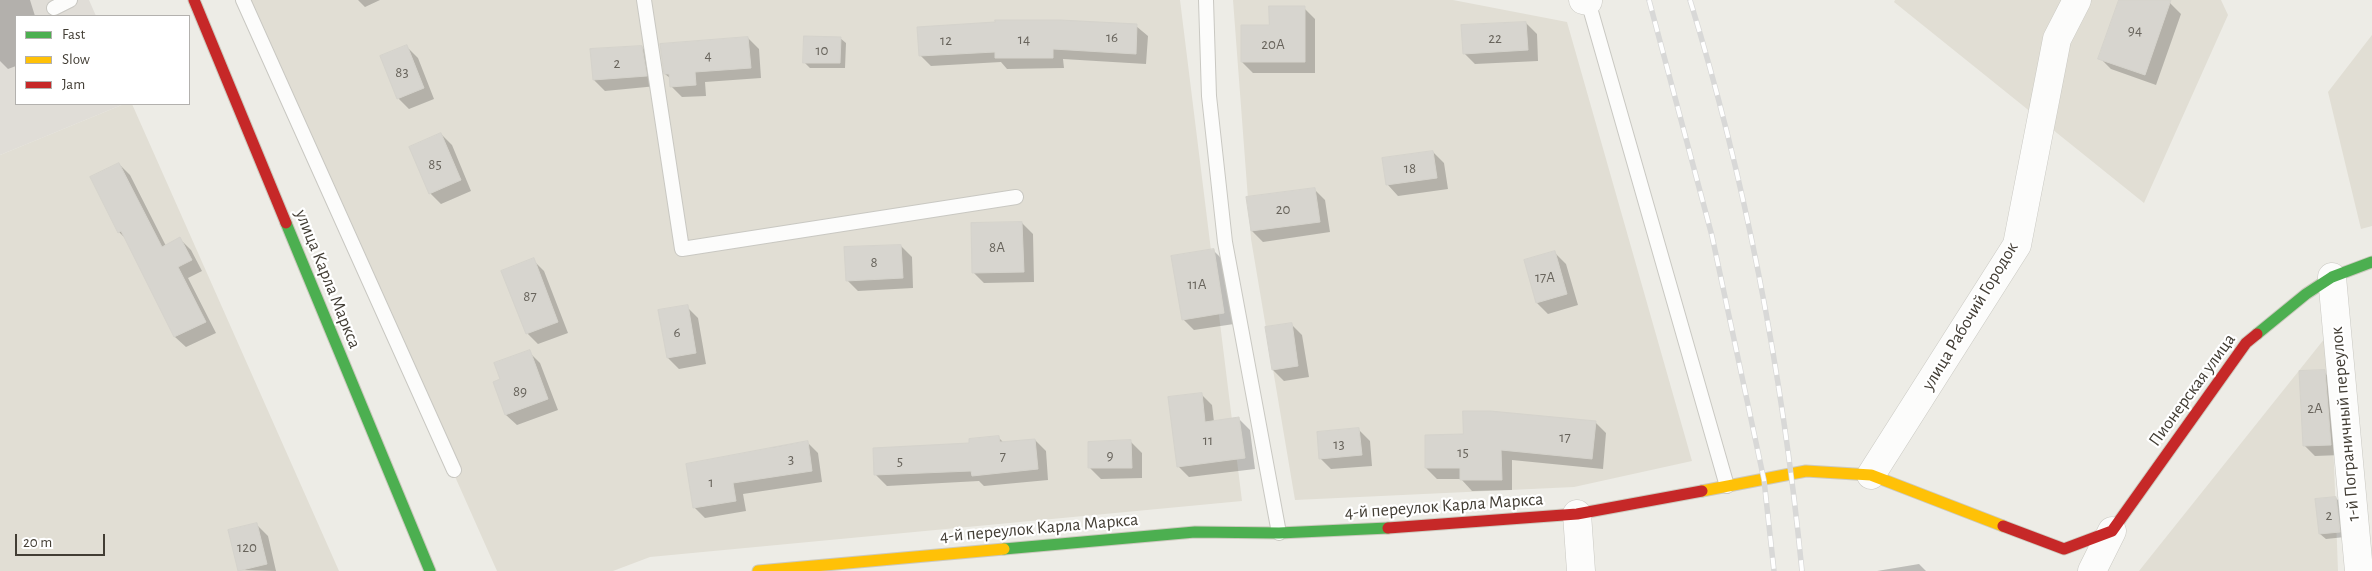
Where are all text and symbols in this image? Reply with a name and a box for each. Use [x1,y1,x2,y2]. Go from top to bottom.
legend [15,15,190,105]
house number: 94 [2128,21,2142,39]
text: Fast [62,27,85,42]
house number: 16 [1106,28,1118,46]
house number: 22 [1488,29,1502,47]
house number: 14 [1018,30,1030,48]
house number: 12 [940,31,952,49]
house number: 20А [1261,35,1285,53]
house number: 10 [815,41,829,59]
house number: 4 [704,46,712,64]
text: Slow [62,52,90,67]
house number: 2 [614,54,620,72]
house number: 83 [395,63,409,81]
text: Jam [62,77,85,92]
house number: 85 [428,155,442,173]
house number: 18 [1404,159,1416,177]
house number: 20 [1276,200,1290,218]
street label: улица Карла Маркса [290,206,366,352]
house number: 8А [989,238,1005,256]
street label: улица Рабочий Городок [1917,238,2023,394]
house number: 8 [870,253,878,271]
house number: 17А [1535,268,1555,286]
house number: 11А [1187,275,1207,293]
house number: 87 [523,287,537,305]
house number: 6 [673,323,681,341]
street label: 1-й Пограничный переулок [2326,326,2364,522]
street label: Пионерская улица [2144,329,2240,451]
house number: 89 [513,382,527,400]
house number: 2А [2307,399,2323,417]
house number: 17 [1559,428,1571,446]
house number: 11 [1203,431,1213,449]
house number: 13 [1333,435,1345,453]
house number: 15 [1457,443,1469,461]
house number: 9 [1106,446,1114,464]
house number: 7 [1000,447,1006,465]
house number: 3 [788,450,794,468]
house number: 5 [897,452,903,470]
house number: 1 [708,473,714,491]
street label: 4-й переулок Карла Маркса [1344,488,1544,524]
house number: 2 [2326,506,2332,524]
street label: 4-й переулок Карла Маркса [939,509,1139,547]
scale bar [18,524,108,556]
text: 20 m [23,535,52,550]
house number: 120 [237,538,257,556]

